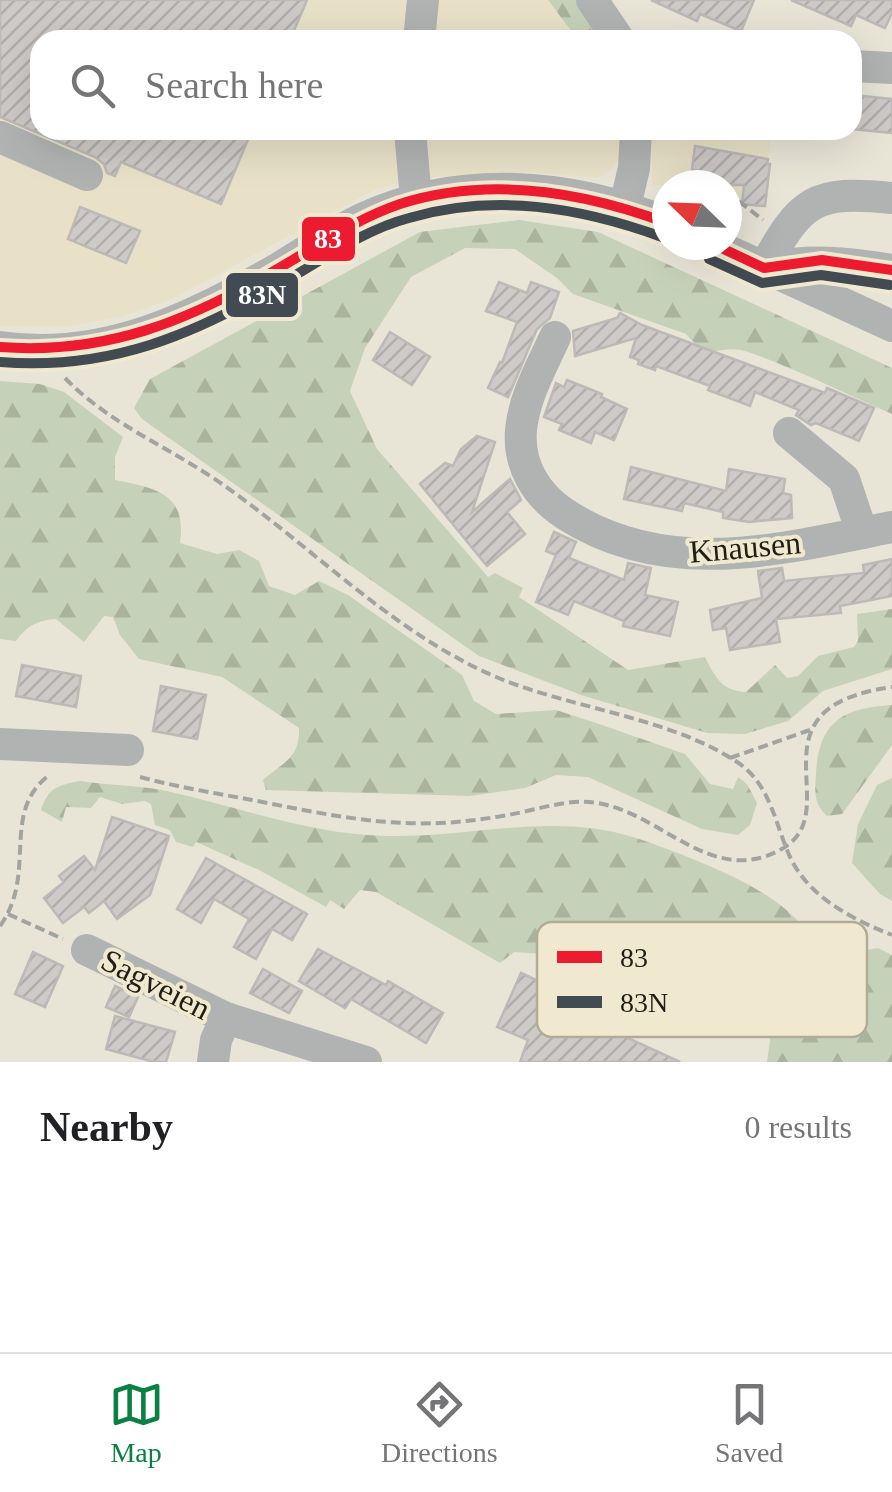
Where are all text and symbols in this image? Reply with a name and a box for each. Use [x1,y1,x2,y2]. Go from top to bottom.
search box [30,30,862,140]
icon: search [65,58,120,113]
text: Search here [145,64,323,106]
north arrow [652,170,742,260]
line badge: 83 [300,215,357,263]
text: 83 [314,223,342,254]
line badge: 83N [224,271,300,319]
text: 83N [238,279,286,310]
street label: Knausen [688,524,802,570]
legend [537,922,867,1037]
street label: Sagveien [96,941,216,1027]
text: 83 [620,942,648,973]
text: 83N [620,987,668,1018]
text: Nearby [40,1104,173,1150]
text: 0 results [744,1109,852,1145]
tab: Map [109,1377,164,1469]
tab: Directions [381,1377,498,1469]
tab: Saved [715,1377,783,1469]

